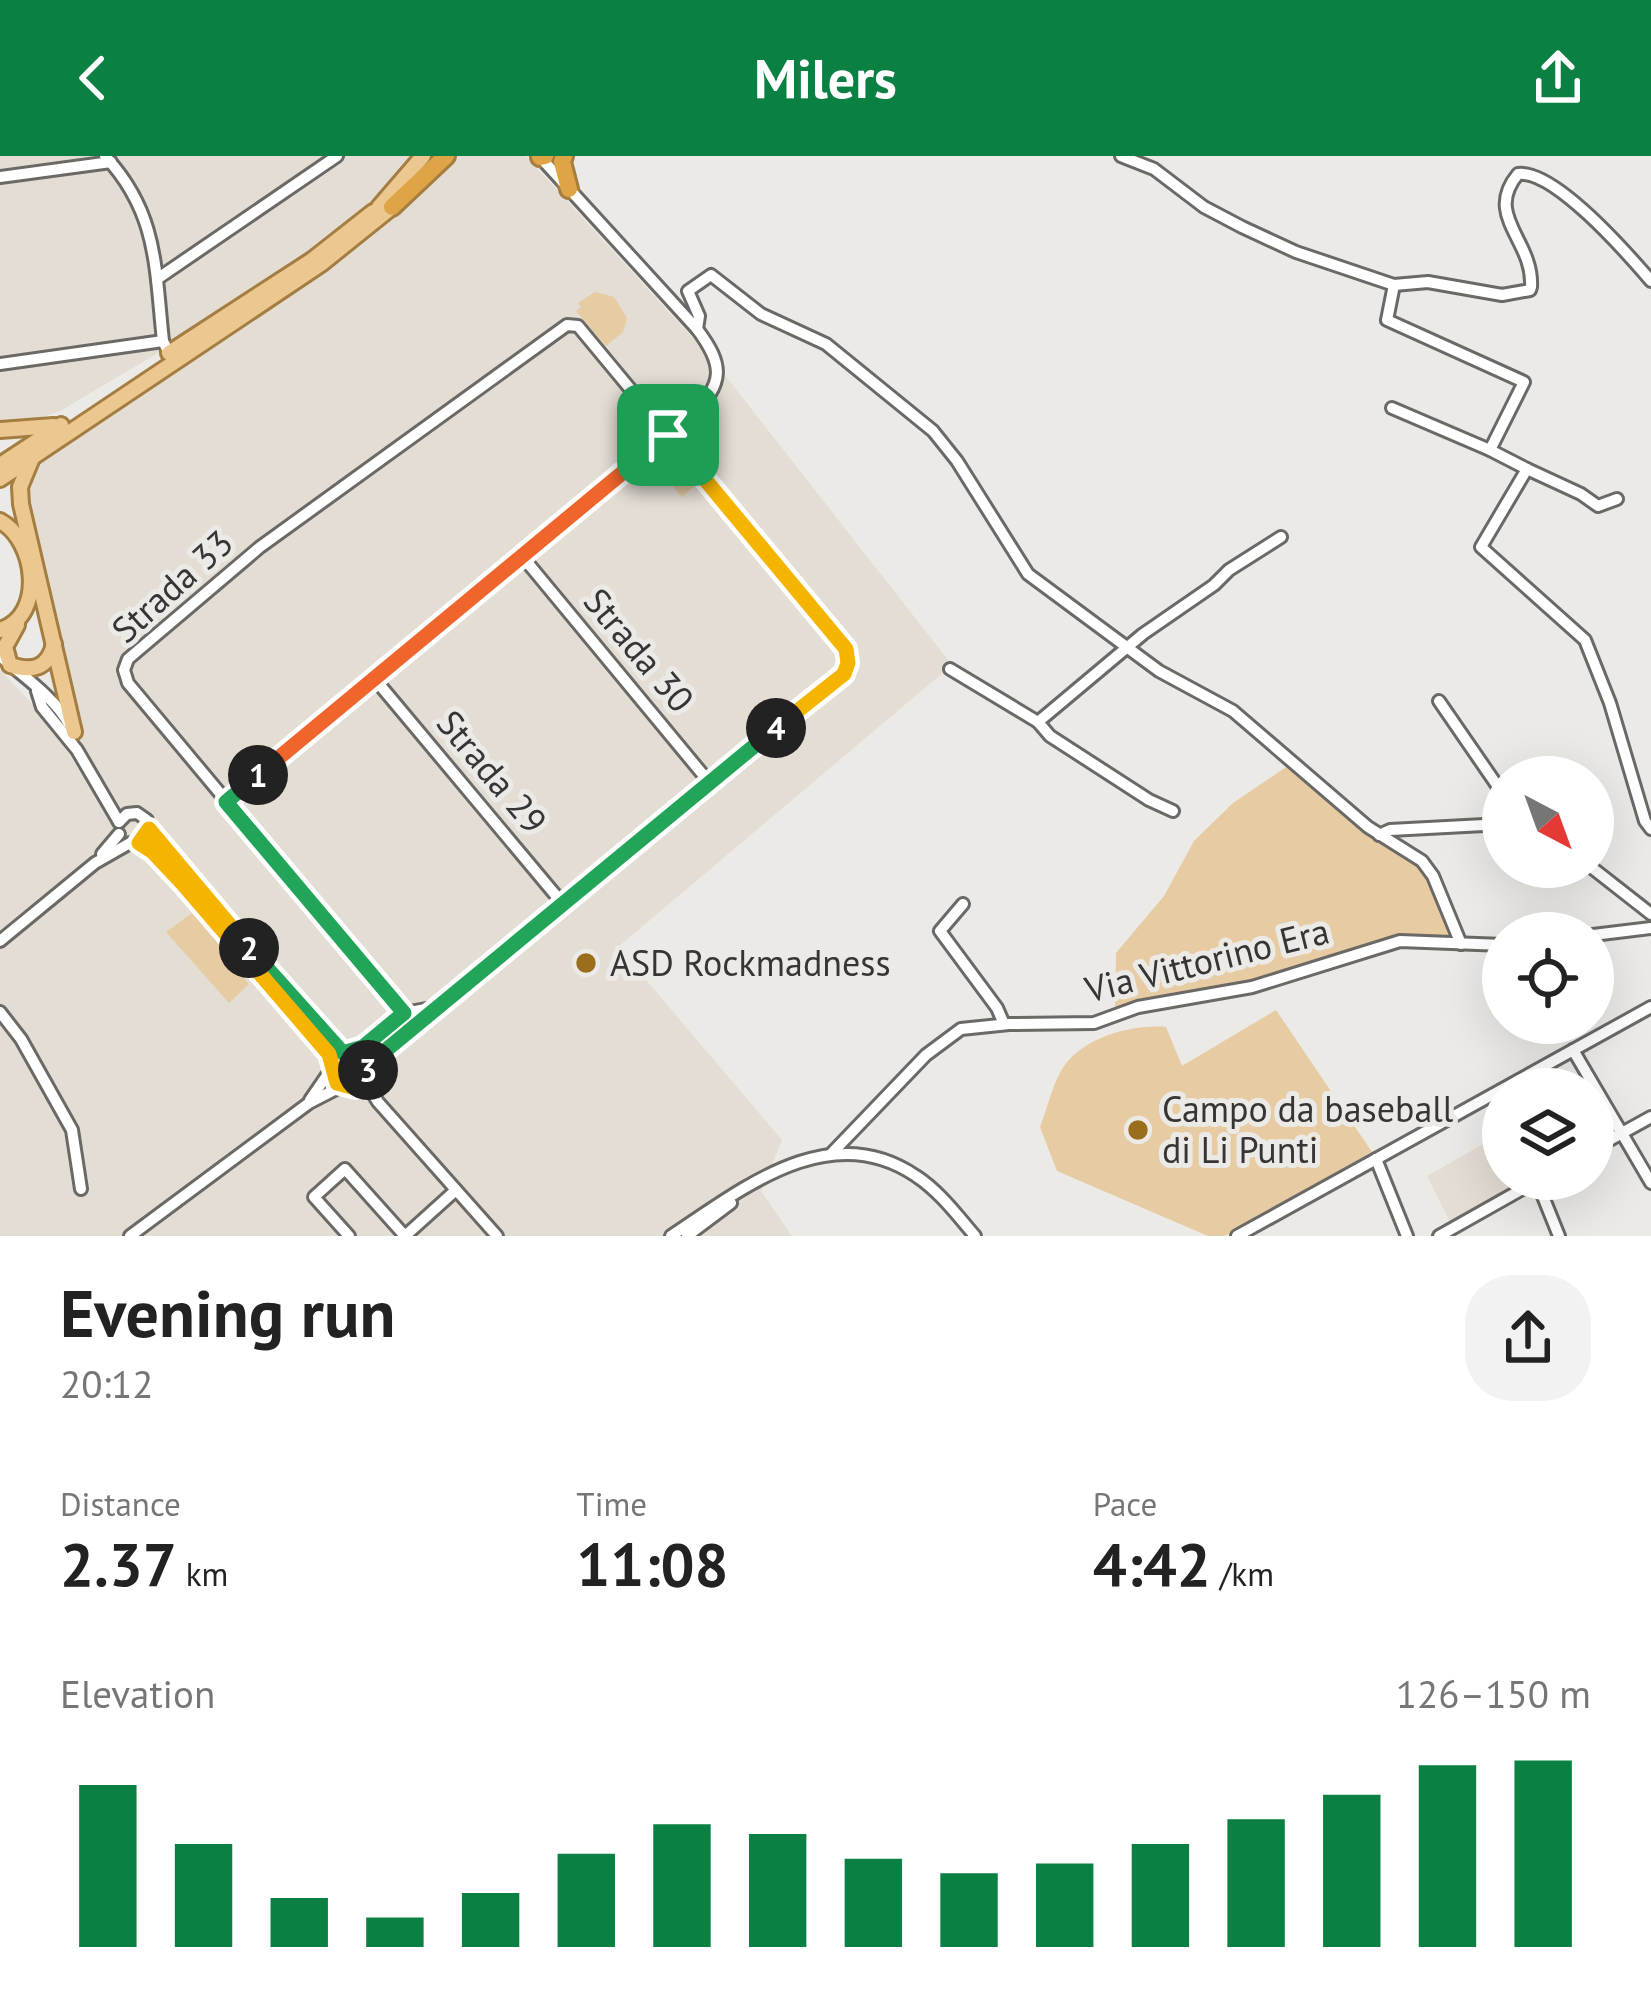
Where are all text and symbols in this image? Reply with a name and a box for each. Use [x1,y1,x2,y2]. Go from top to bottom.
text: Milers [754,43,897,113]
icon: back [60,45,126,111]
icon: share [1525,45,1591,111]
pin [617,384,719,486]
icon: arrive [635,402,701,468]
street label: Strada 33 [101,519,242,652]
street label: Strada 30 [574,578,705,721]
pin: 4 [746,698,806,758]
street label: Strada 29 [427,700,558,843]
text: 4 [767,706,785,749]
pin: 1 [228,745,288,805]
text: 1 [249,753,267,796]
north arrow [1482,756,1614,888]
map controls [1482,756,1614,1200]
street label: Via Vittorino Era [1079,906,1334,1013]
button: locate [1482,912,1614,1044]
pin: 2 [219,918,279,978]
text: 2 [240,926,258,969]
place label: ASD Rockmadness [610,939,891,986]
marker: ASD Rockmadness [573,950,599,976]
pin: 3 [338,1040,398,1100]
text: 3 [359,1048,377,1091]
button: layers [1482,1068,1614,1200]
place label: Campo da baseball di Li Punti [1162,1085,1454,1173]
marker: Campo da baseball di Li Punti [1125,1117,1151,1143]
text: Evening run [60,1270,395,1355]
button: share [1465,1275,1591,1401]
text: 20:12 [60,1358,154,1409]
text: Distance [60,1482,181,1525]
text: Time [576,1482,647,1525]
text: Pace [1093,1482,1157,1525]
text: 2.37 [60,1525,177,1603]
text: 11:08 [576,1525,729,1603]
text: 4:42 [1093,1525,1211,1603]
text: km [177,1552,228,1595]
text: /km [1211,1552,1274,1595]
text: Elevation [60,1668,215,1719]
text: 126–150 m [1396,1668,1591,1719]

